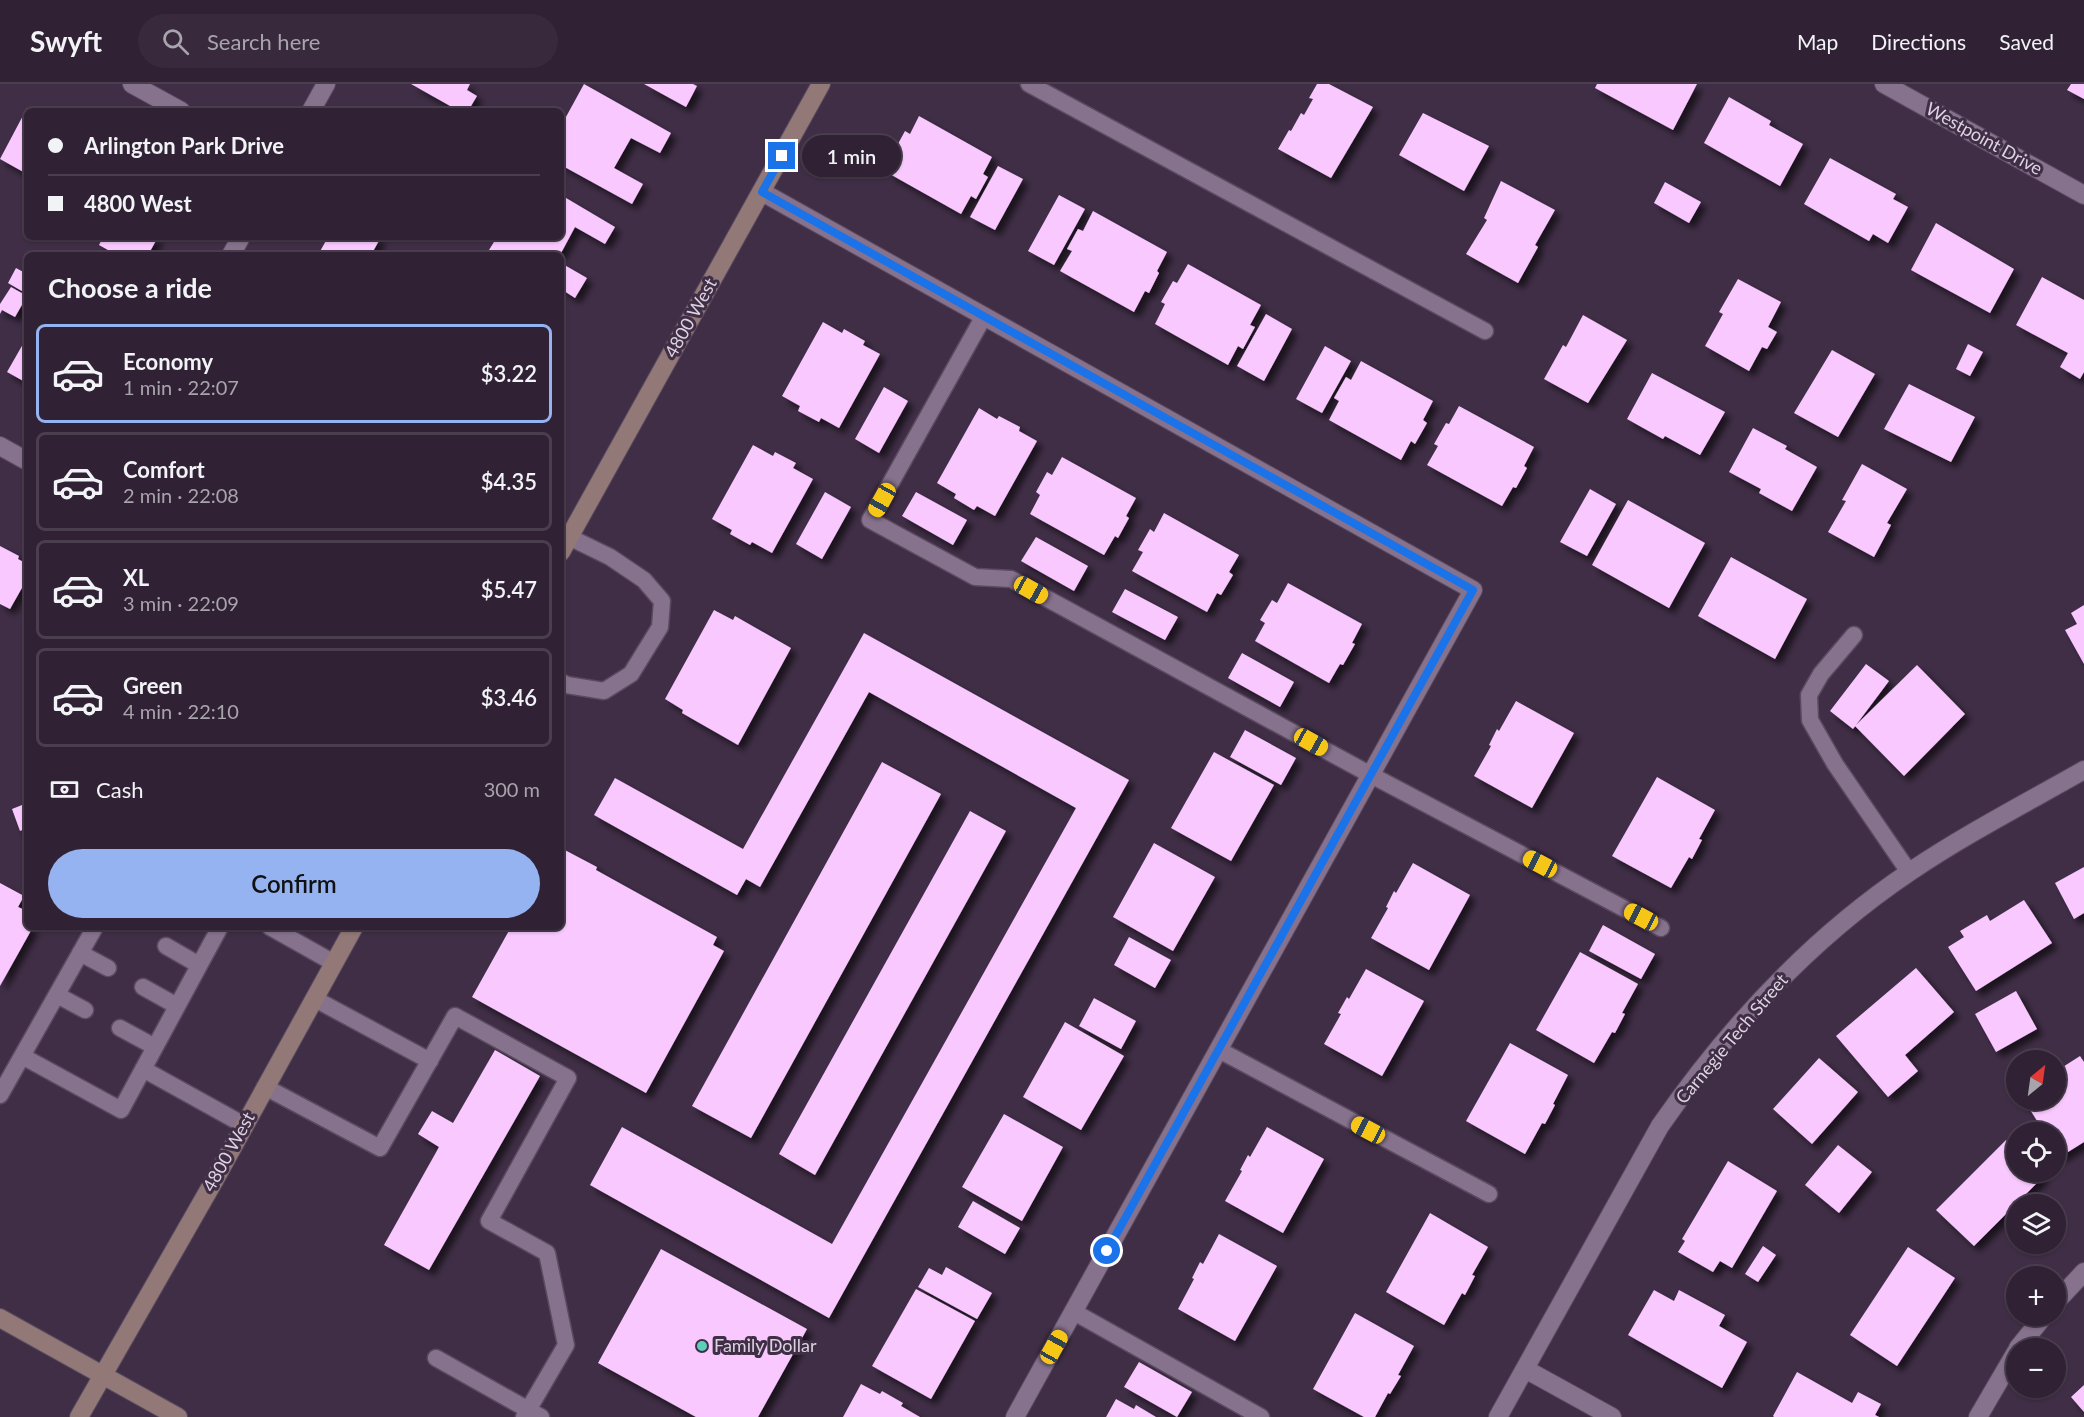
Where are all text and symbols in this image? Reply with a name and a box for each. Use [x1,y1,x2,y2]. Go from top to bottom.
search box [138,14,558,68]
text: Swyft [30,24,102,58]
icon: search [159,25,192,58]
text: Search here [207,28,320,55]
text: Map [1797,29,1838,54]
text: Directions [1871,29,1966,54]
text: Saved [1999,29,2054,54]
street label: Westpoint Drive [1922,97,2047,179]
text: Arlington Park Drive [84,132,284,159]
callout: 1 min [803,135,902,177]
route end [768,142,795,169]
text: 1 min [827,144,876,168]
text: 4800 West [84,190,192,217]
text: Choose a ride [48,271,212,304]
street label: 4800 West [659,273,721,361]
icon: car [51,347,105,401]
text: Economy [123,348,213,375]
text: $3.22 [481,360,537,387]
text: 1 min · 22:07 [123,375,239,399]
icon: car [51,455,105,509]
text: Comfort [123,456,205,483]
text: $4.35 [481,468,537,495]
car [865,480,899,520]
text: 2 min · 22:08 [123,483,239,507]
icon: car [51,563,105,617]
text: XL [123,564,149,591]
car [1011,573,1051,607]
text: $5.47 [481,576,537,603]
text: 3 min · 22:09 [123,591,239,615]
icon: car [51,671,105,725]
text: Green [123,672,183,699]
text: $3.46 [481,684,537,711]
text: 4 min · 22:10 [123,699,239,723]
car [1291,725,1331,759]
icon: cash [48,773,81,806]
text: Cash [96,776,143,803]
text: 300 m [484,777,540,801]
car [1520,848,1560,880]
button: Confirm [48,849,540,918]
car [1621,901,1661,933]
street label: Carnegie Tech Street [1670,968,1792,1108]
north arrow [2006,1050,2066,1110]
map controls [2006,1050,2066,1398]
street label: 4800 West [197,1107,259,1195]
car [1348,1114,1388,1146]
button: locate [2006,1122,2066,1182]
button: layers [2006,1194,2066,1254]
route start [1093,1237,1120,1264]
button: + [2006,1266,2066,1326]
car [1037,1327,1071,1367]
place label: Family Dollar [714,1334,817,1356]
button: − [2006,1338,2066,1398]
marker: Family Dollar [695,1339,709,1353]

